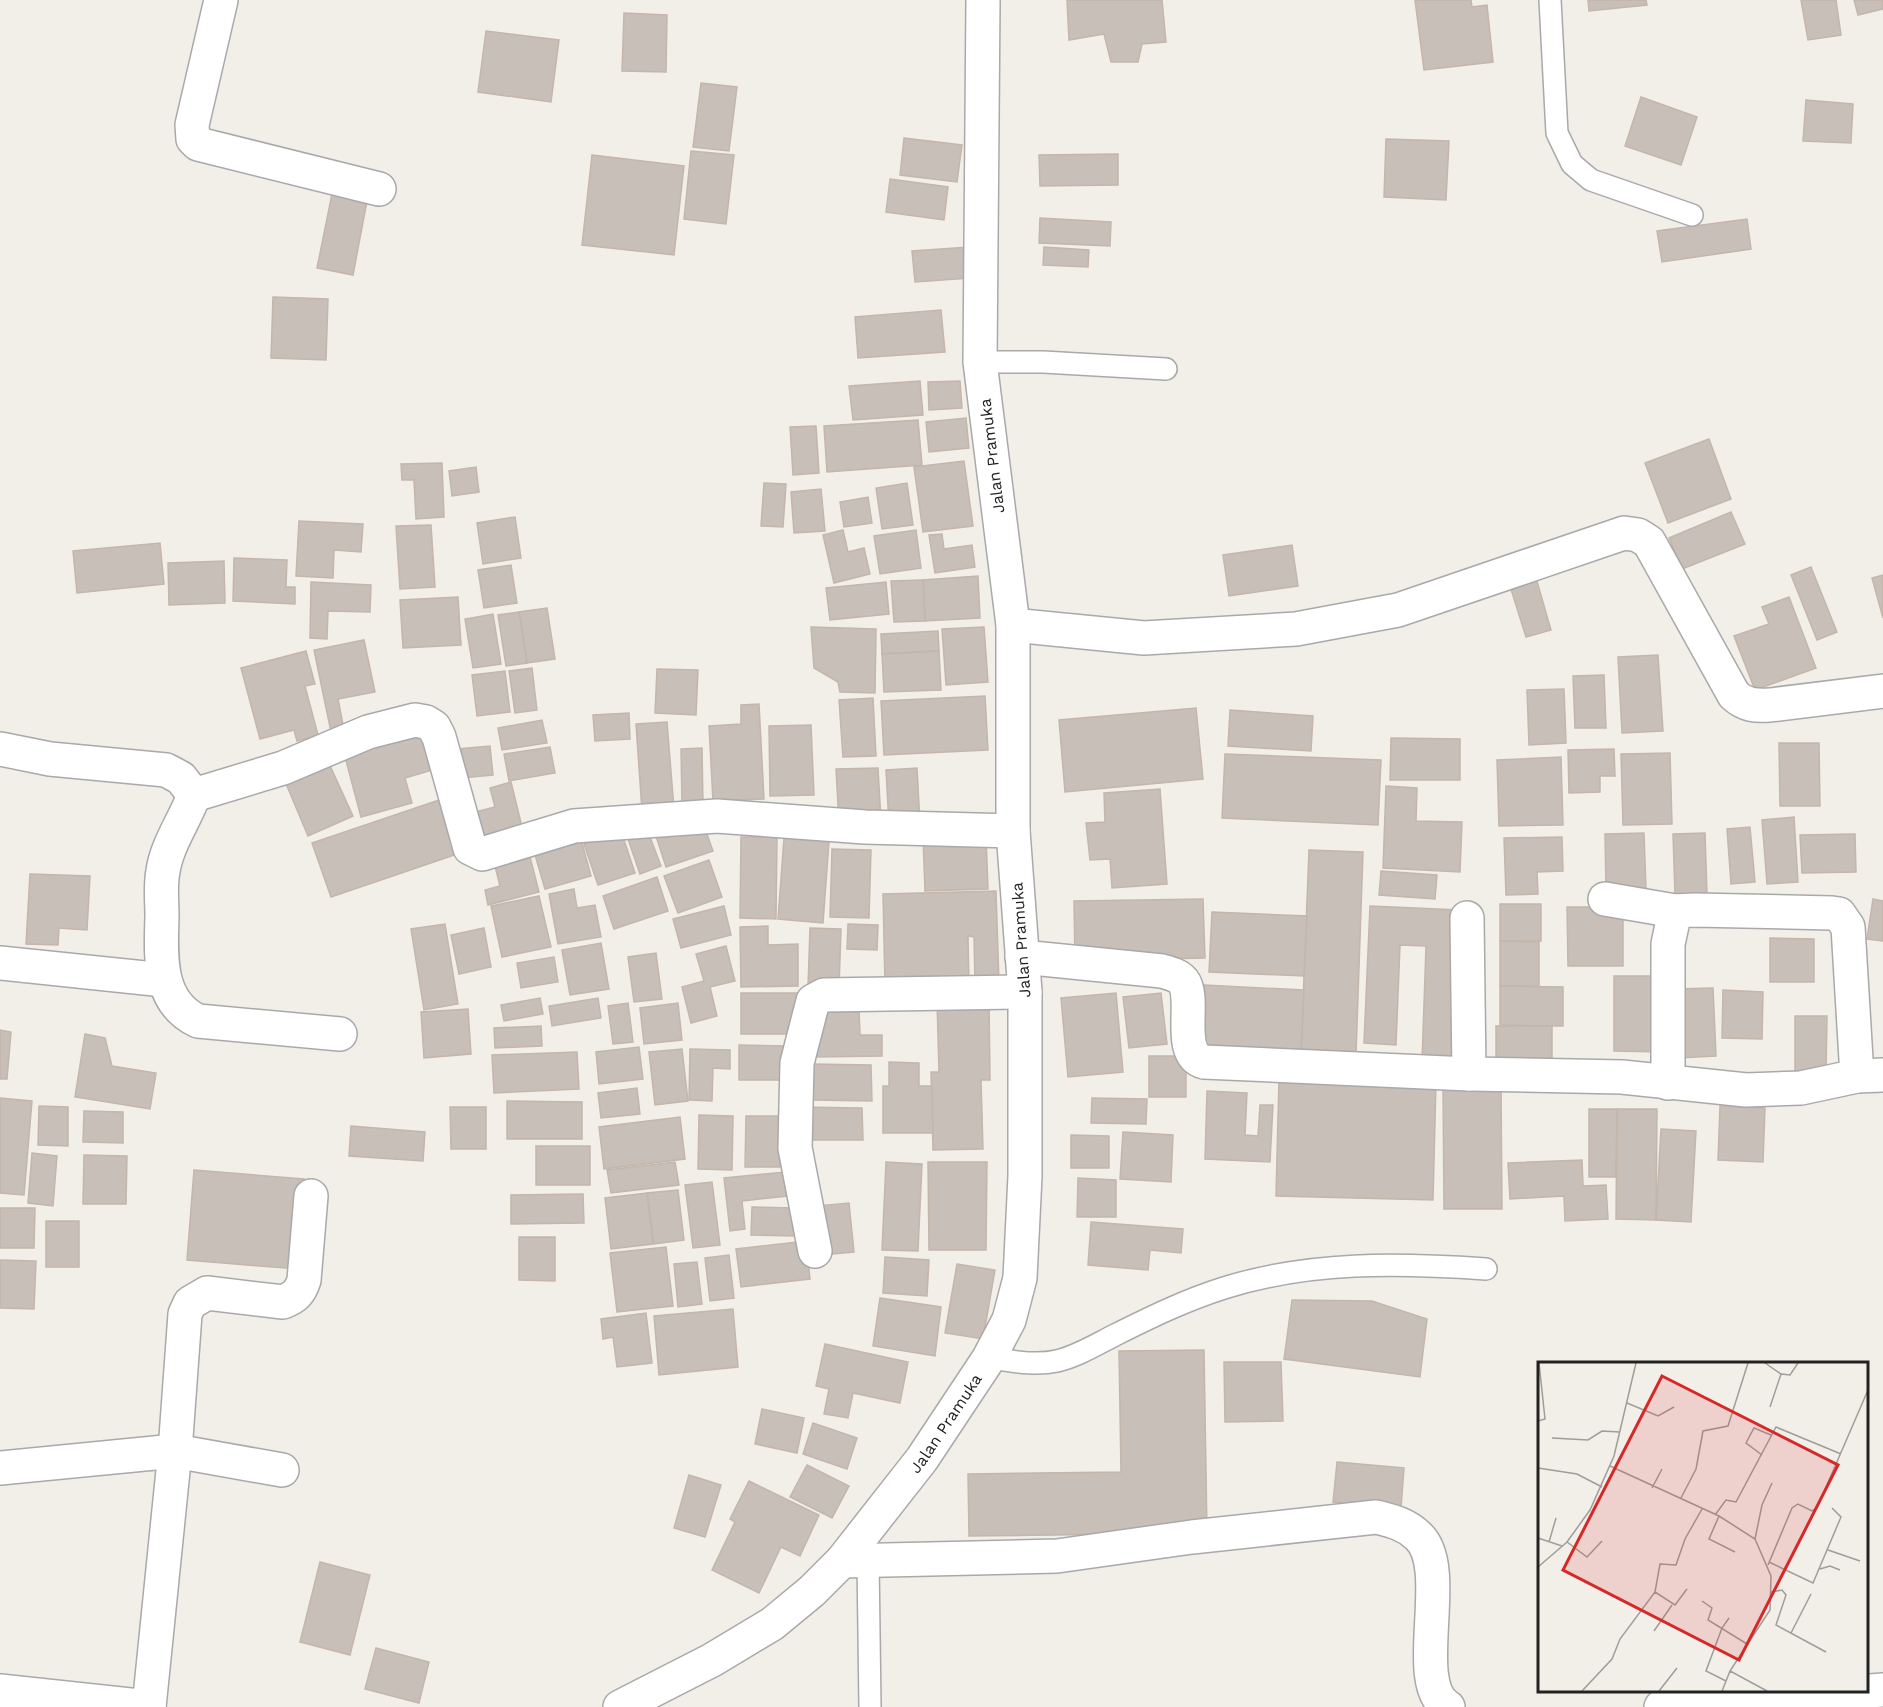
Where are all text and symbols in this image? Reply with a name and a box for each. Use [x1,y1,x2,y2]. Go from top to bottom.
street label: Jalan Pramuka [976,398,1008,514]
street label: Jalan Pramuka [1007,882,1035,998]
inset map [1538,1362,1868,1692]
street label: Jalan Pramuka [905,1370,985,1477]

